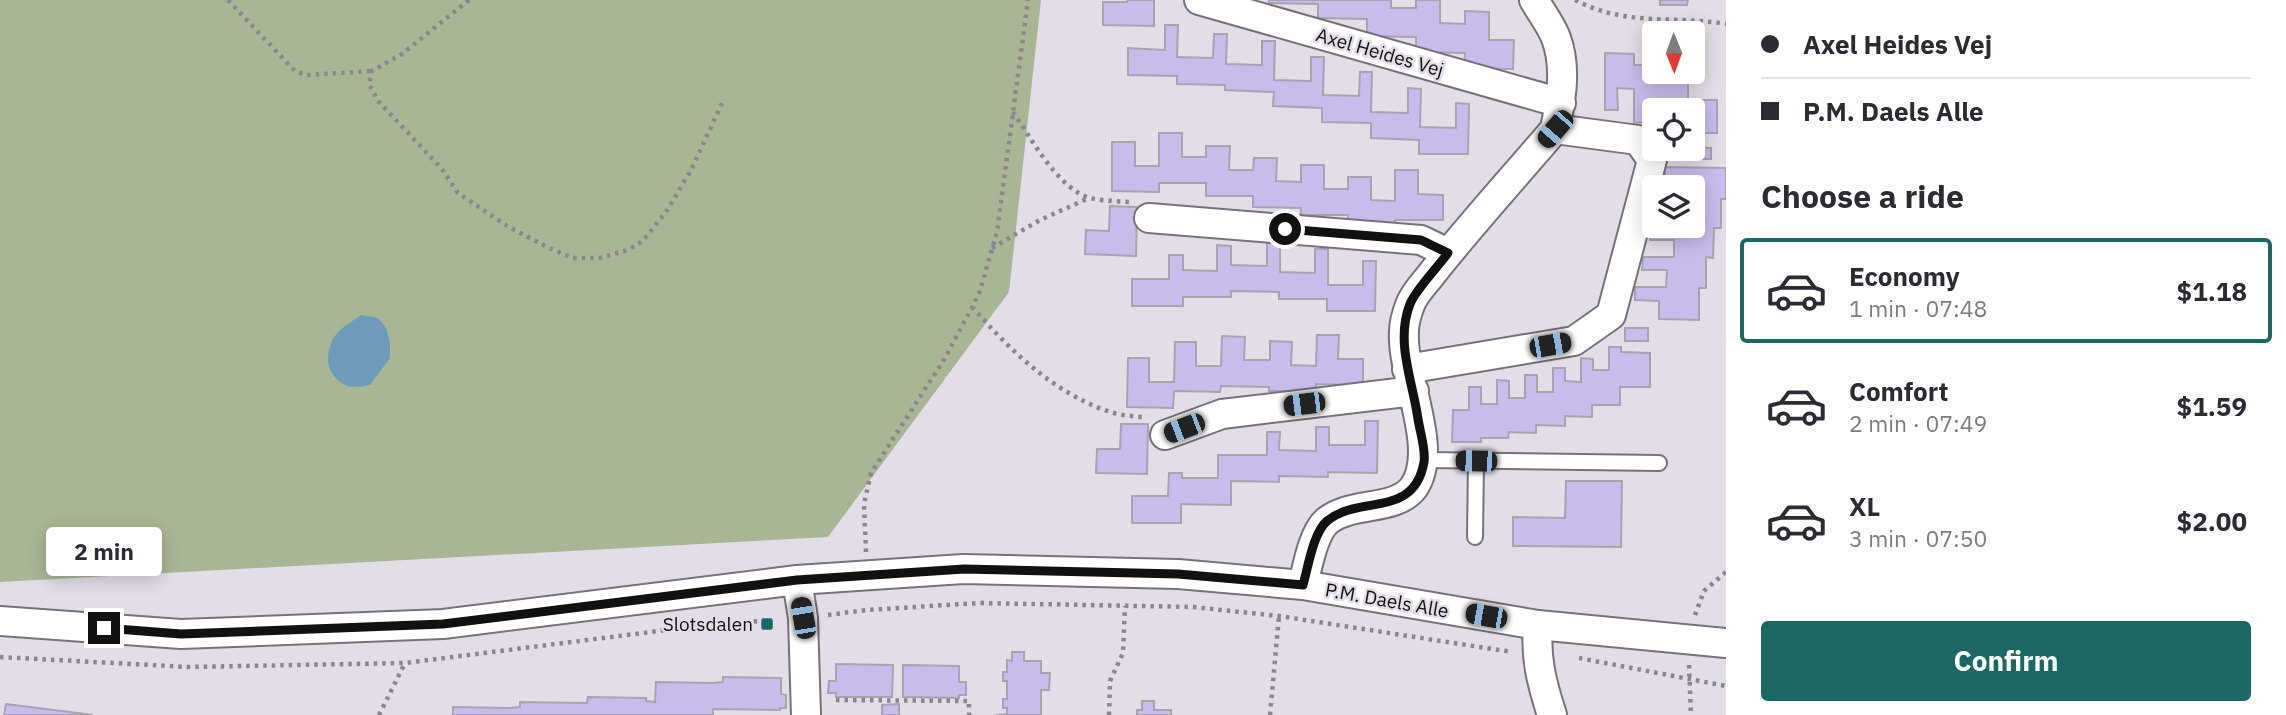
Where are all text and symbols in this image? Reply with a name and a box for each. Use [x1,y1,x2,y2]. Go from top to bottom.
north arrow [1642,21,1704,84]
map controls [1642,21,1705,238]
street label: Axel Heides Vej [1313,22,1447,82]
text: Axel Heides Vej [1803,27,1992,61]
text: P.M. Daels Alle [1803,94,1984,128]
button: locate [1642,98,1705,161]
car [1534,106,1577,152]
button: layers [1642,175,1705,238]
text: Choose a ride [1761,175,1964,217]
route start [1269,213,1301,245]
icon: car [1765,259,1828,322]
text: Economy [1849,259,1960,293]
text: $1.18 [2177,274,2247,308]
text: 1 min · 07:48 [1849,293,1987,323]
car [1528,331,1573,359]
icon: car [1765,374,1828,437]
text: Comfort [1849,374,1948,408]
text: $1.59 [2177,389,2247,423]
car [1282,391,1327,417]
text: 2 min · 07:49 [1849,408,1987,438]
car [1161,411,1208,445]
car [1455,450,1498,472]
icon: car [1765,489,1828,552]
text: XL [1849,489,1880,523]
text: $2.00 [2177,504,2247,538]
text: 3 min · 07:50 [1849,523,1987,553]
callout: 2 min [46,526,162,576]
text: 2 min [74,536,134,566]
street label: P.M. Daels Alle [1323,577,1451,623]
car [790,595,817,641]
car [1464,602,1509,630]
route end [88,612,120,644]
place label: Slotsdalen [663,612,753,636]
marker: Slotsdalen [759,616,775,632]
button: Confirm [1761,621,2251,701]

